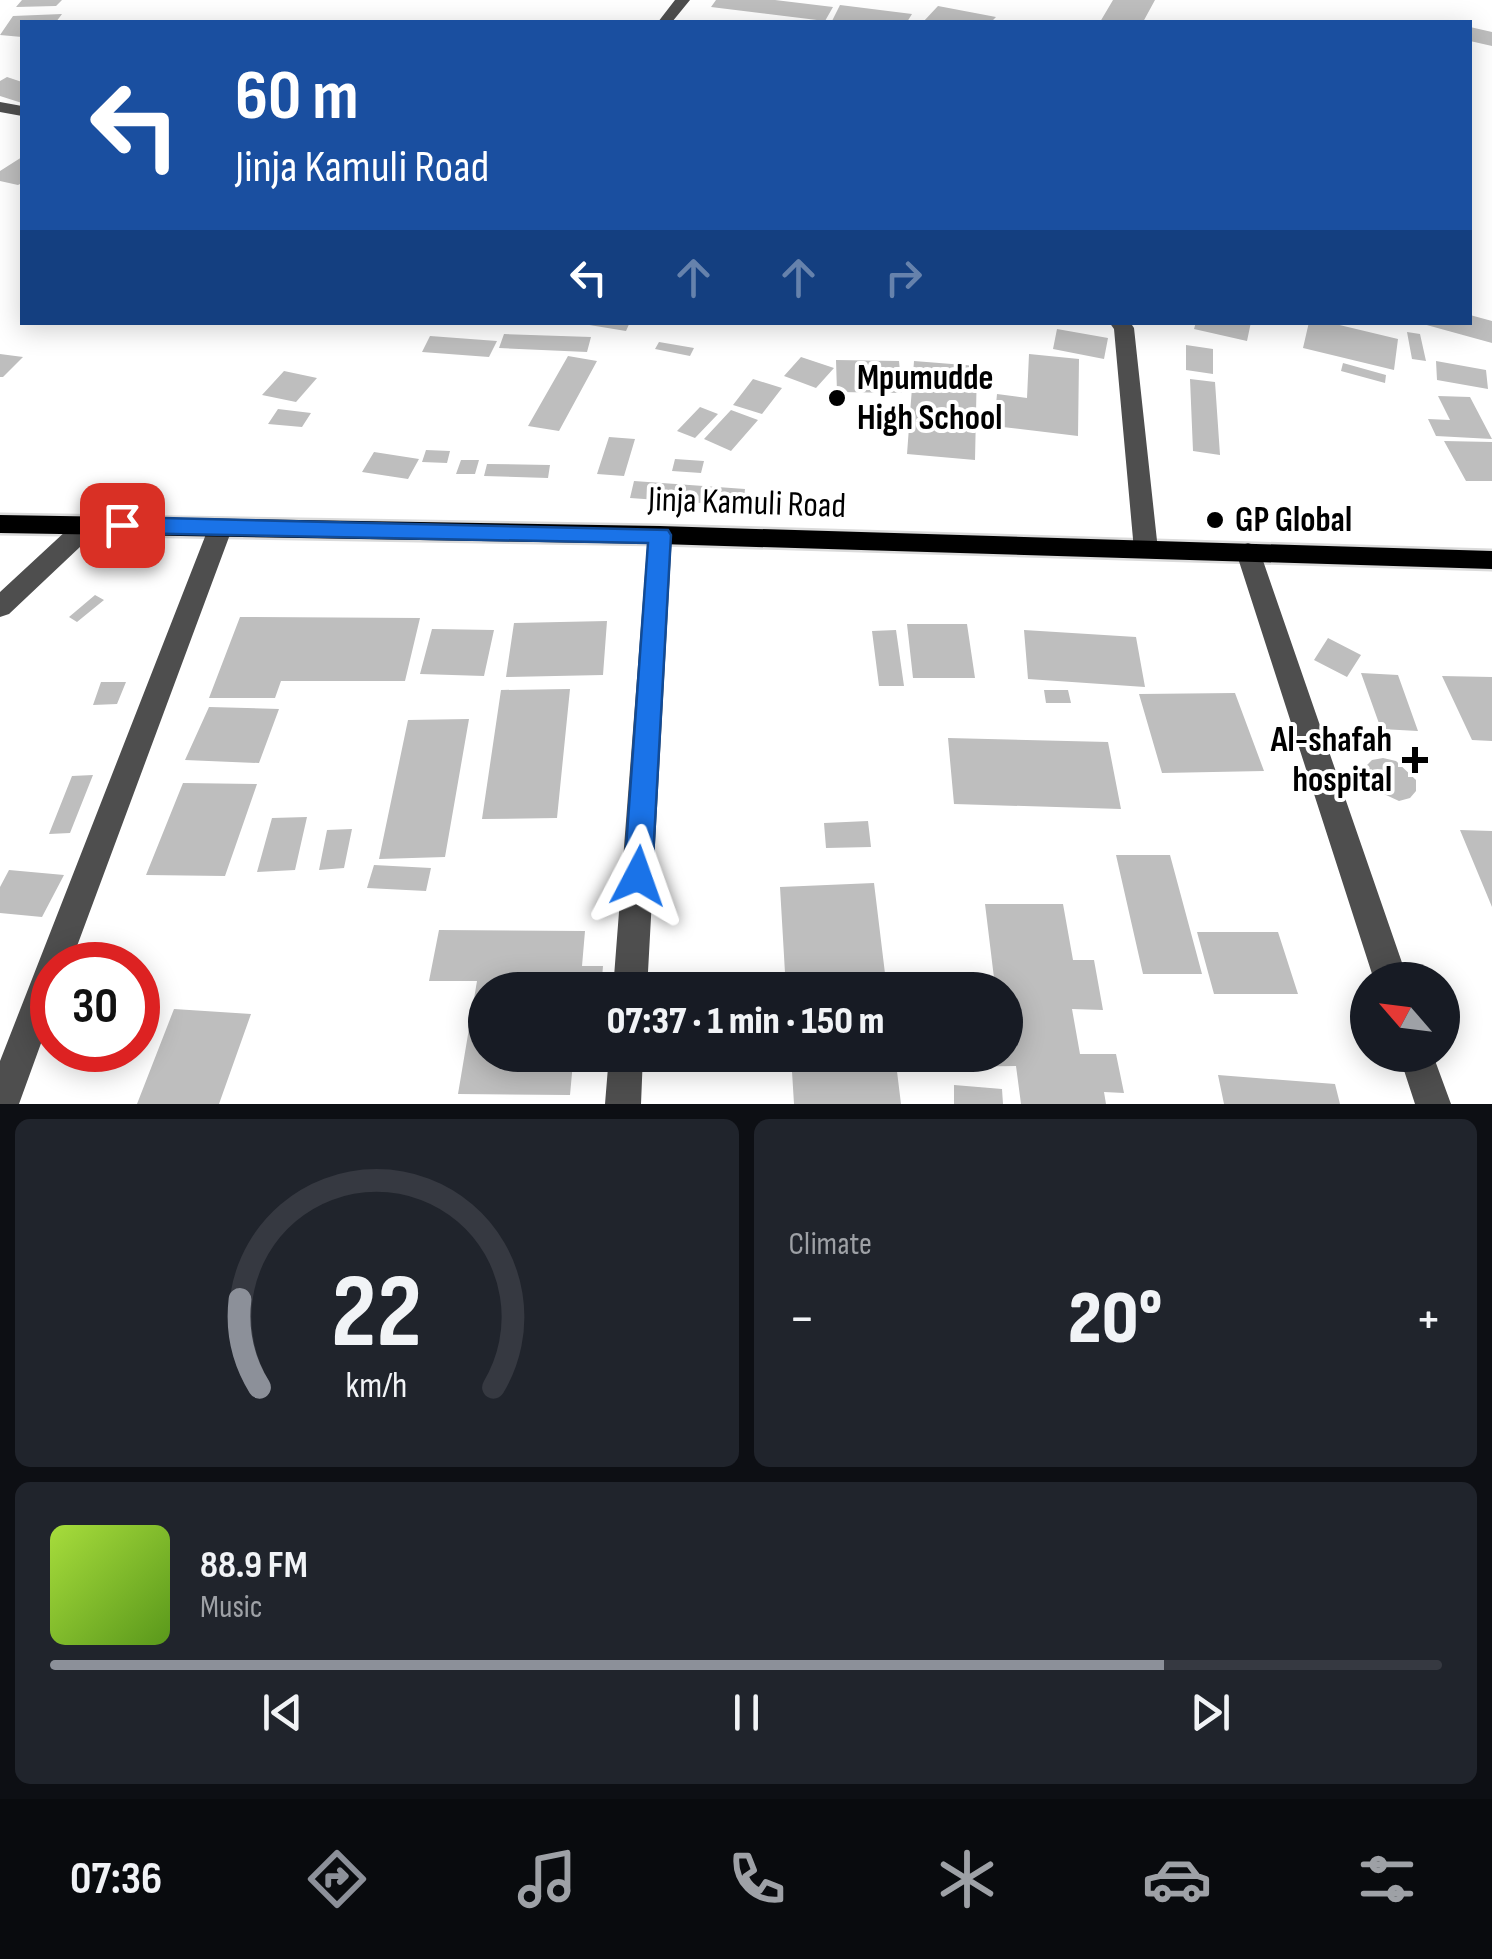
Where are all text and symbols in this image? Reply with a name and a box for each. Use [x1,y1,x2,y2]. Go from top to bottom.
text: 60 m [235,55,359,139]
icon: left [70,60,200,190]
text: Jinja Kamuli Road [235,140,489,195]
icon: left [561,250,616,305]
icon: ahead [666,250,721,305]
icon: ahead [771,250,826,305]
icon: right [876,250,931,305]
place label: Mpumudde High School [857,357,1002,440]
marker: Mpumudde High School [826,387,848,409]
street label: Jinja Kamuli Road [646,478,847,528]
pin [80,483,165,568]
icon: arrive [95,498,150,553]
place label: GP Global [1235,499,1352,542]
marker: GP Global [1204,509,1226,531]
place label: Al-shafah hospital [1270,719,1392,802]
marker: Al-shafah hospital [1402,747,1428,773]
position arrow [586,824,690,928]
speed limit sign: 30 [30,942,160,1072]
north arrow [1350,962,1460,1072]
map controls [1350,962,1460,1072]
text: 07:37 · 1 min · 150 m [607,999,884,1044]
text: Climate [789,1225,872,1264]
text: 22 [331,1251,422,1376]
text: 20° [1068,1274,1162,1365]
text: − [789,1286,815,1353]
text: + [1415,1286,1442,1353]
text: km/h [346,1365,408,1408]
text: 88.9 FM [200,1543,308,1588]
text: Music [200,1588,263,1627]
icon: previous [255,1685,310,1740]
icon: pause [719,1685,774,1740]
icon: next [1183,1685,1238,1740]
icon: directions [302,1844,372,1914]
icon: music [512,1844,582,1914]
icon: phone [722,1844,792,1914]
icon: climate [932,1844,1002,1914]
icon: car [1142,1844,1212,1914]
icon: filters [1352,1844,1422,1914]
text: 07:36 [70,1852,162,1907]

